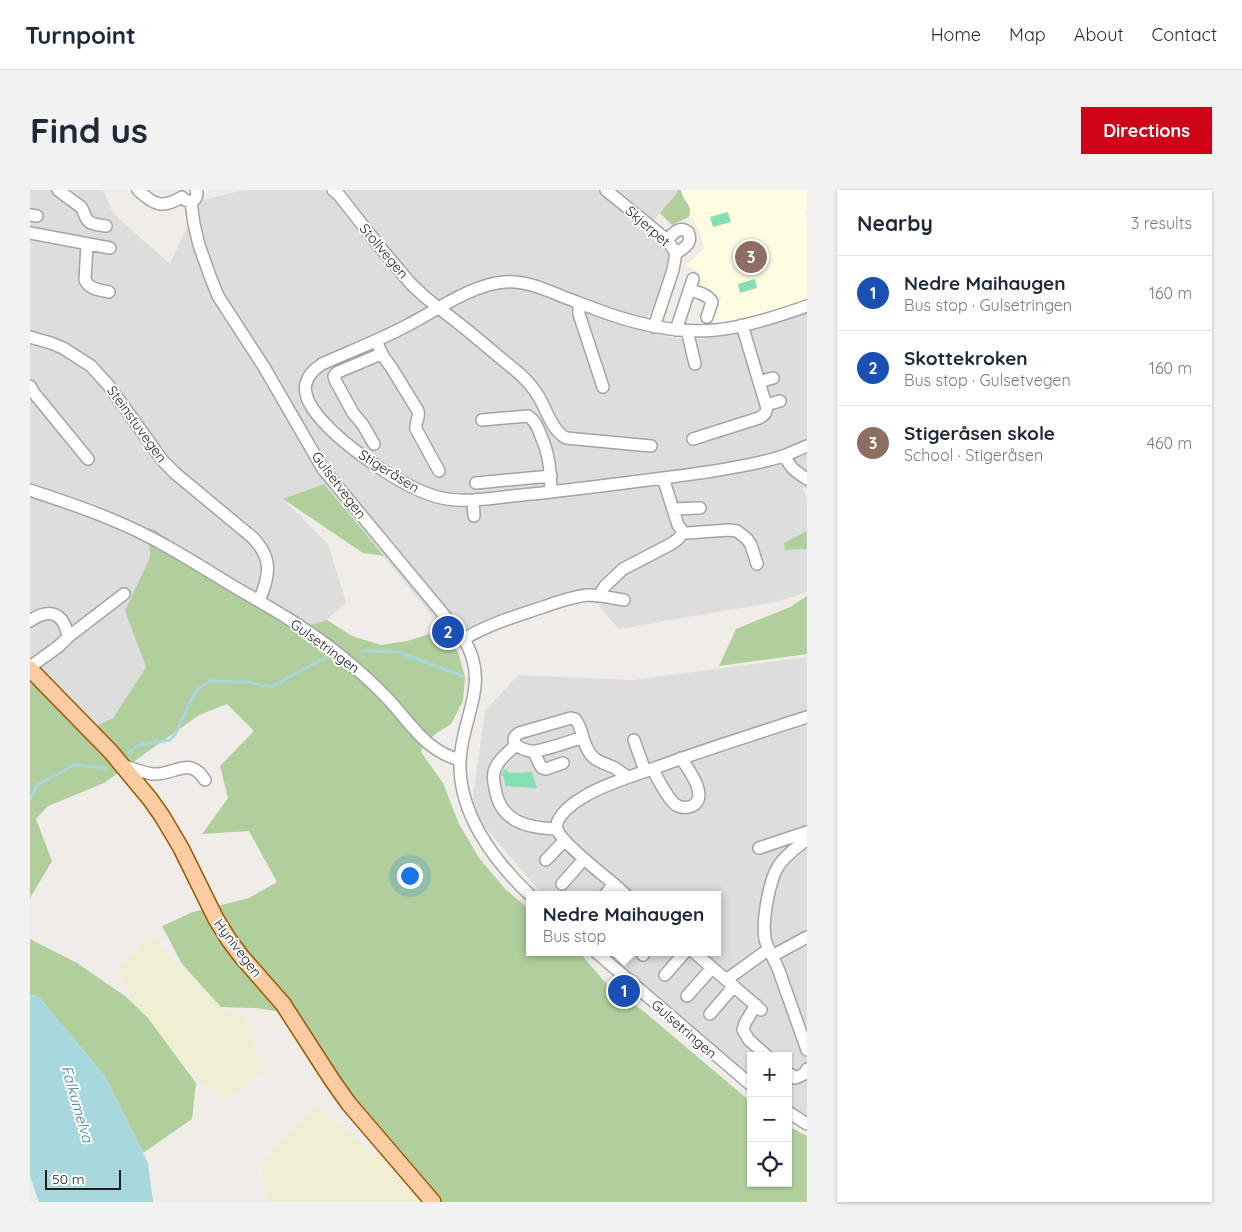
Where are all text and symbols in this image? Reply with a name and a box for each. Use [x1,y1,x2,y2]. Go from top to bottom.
text: Turnpoint [25,20,136,50]
text: Home [931,23,981,46]
text: Map [1009,23,1046,46]
text: About [1074,23,1124,46]
text: Contact [1152,23,1217,46]
button: Directions [1081,107,1212,154]
text: Find us [30,108,148,152]
street label: Skjerpet [622,202,674,251]
text: Nearby [857,210,933,236]
text: 3 results [1131,213,1192,233]
street label: Stollvegen [356,220,412,282]
pin: 3 [735,238,767,276]
text: Nedre Maihaugen [904,271,1066,295]
text: 1 [870,283,876,303]
text: 160 m [1149,283,1192,303]
text: Bus stop · Gulsetringen [904,295,1072,315]
text: Skottekroken [904,346,1028,370]
text: 2 [868,358,878,378]
text: 160 m [1149,358,1192,378]
text: Bus stop · Gulsetvegen [904,370,1071,390]
street label: Steinstuvegen [103,382,171,466]
text: Stigeråsen skole [904,421,1055,445]
text: 3 [869,433,877,453]
text: 460 m [1146,433,1192,453]
street label: Stigeråsen [355,445,423,497]
text: School · Stigeråsen [904,445,1043,465]
street label: Gulsetvegen [308,448,370,522]
pin: 2 [432,613,464,651]
street label: Gulsetringen [287,615,363,677]
your location [397,863,423,889]
popup [526,891,721,956]
text: Nedre Maihaugen [543,902,704,926]
street label: Hynivegen [210,915,266,981]
text: Bus stop [543,926,606,946]
pin: 1 [608,972,640,1010]
street label: Gulsetringen [648,996,720,1062]
map controls [747,1052,792,1187]
button: + [747,1052,792,1097]
water label: Falkumelva [57,1063,98,1146]
button: − [747,1097,792,1142]
button: locate [747,1142,792,1187]
scale bar [45,1167,121,1190]
text: 50 m [52,1170,85,1188]

